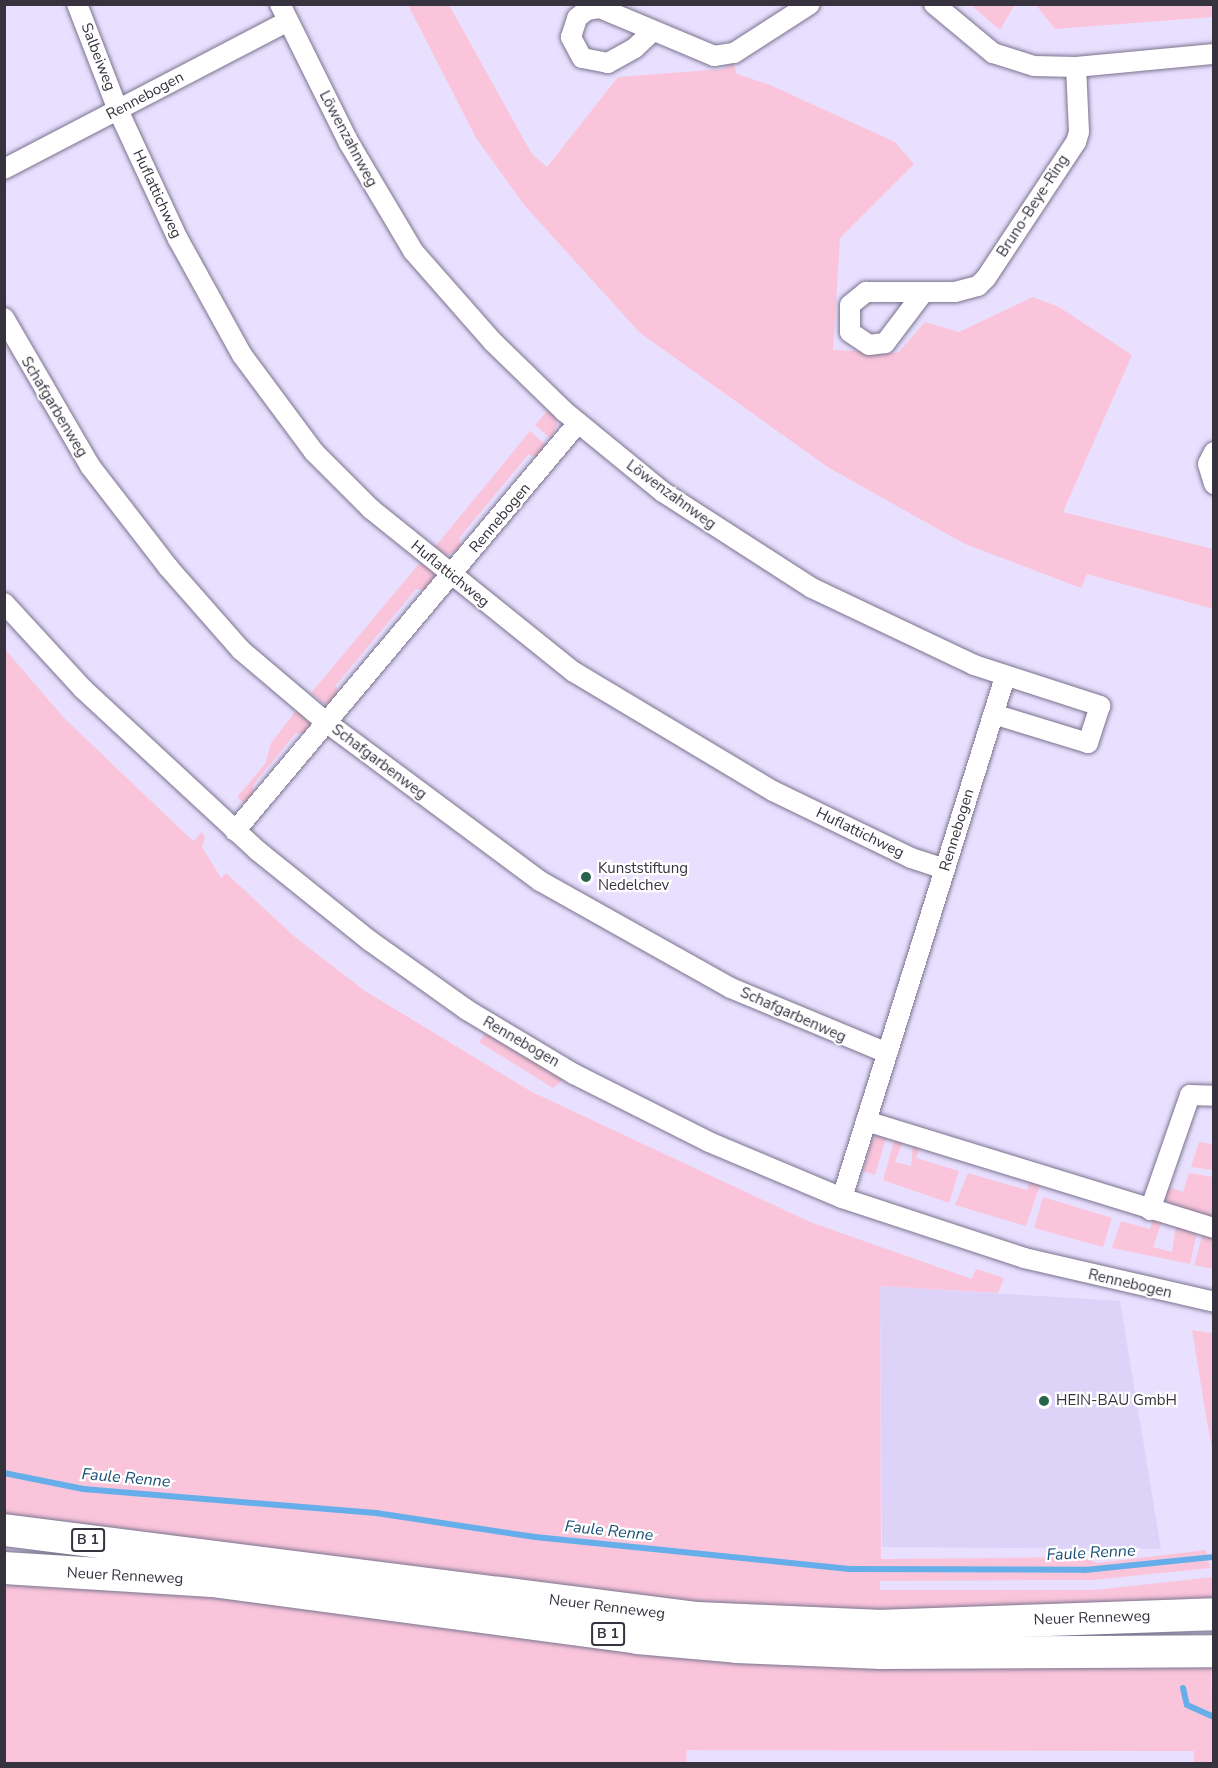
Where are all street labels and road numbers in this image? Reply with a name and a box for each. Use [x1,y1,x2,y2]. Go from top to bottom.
street label: Salbeiweg [77,21,119,93]
street label: Rennebogen [103,68,187,124]
street label: Löwenzahnweg [315,88,381,190]
street label: Huflattichweg [129,147,185,241]
street label: Bruno-Beye-Ring [993,151,1073,261]
street label: Schafgarbenweg [17,354,91,460]
street label: Löwenzahnweg [623,456,719,534]
street label: Rennebogen [466,480,534,556]
street label: Huflattichweg [407,537,493,611]
street label: Schafgarbenweg [328,721,430,803]
street label: Rennebogen [936,787,978,873]
street label: Huflattichweg [813,804,907,862]
street label: Schafgarbenweg [737,984,849,1046]
street label: Rennebogen [480,1013,562,1071]
street label: Rennebogen [1086,1266,1174,1302]
road number: B 1 [70,1529,106,1551]
street label: Neuer Renneweg [66,1564,184,1588]
street label: Neuer Renneweg [548,1591,666,1623]
street label: Neuer Renneweg [1033,1607,1151,1629]
road number: B 1 [590,1623,626,1645]

